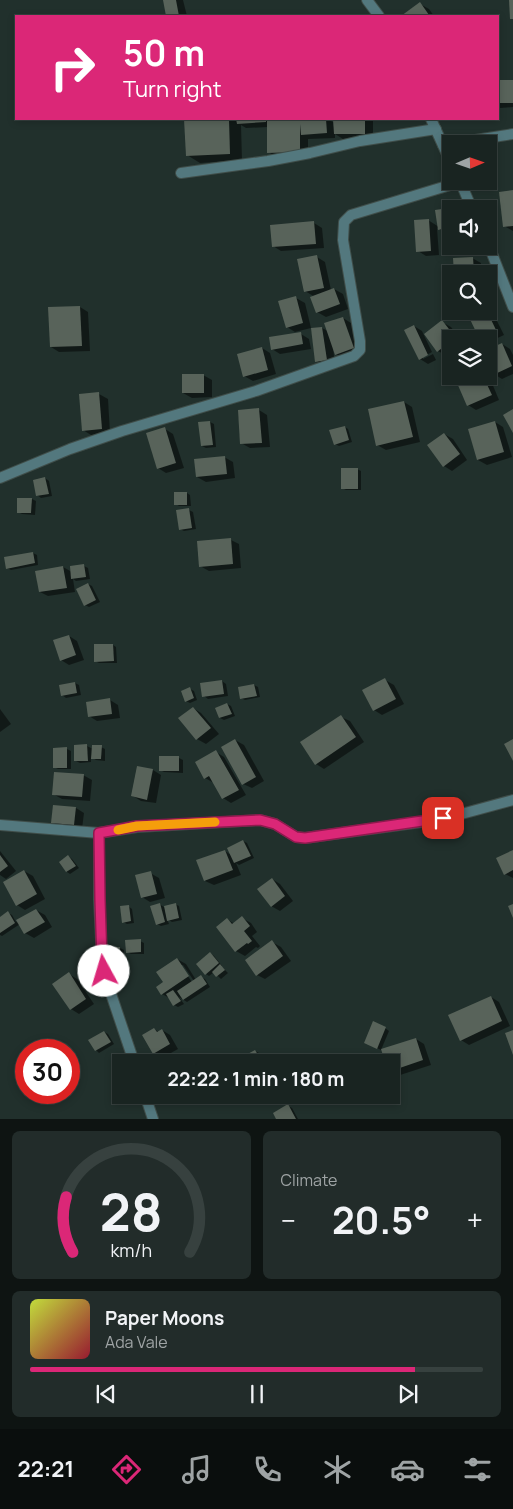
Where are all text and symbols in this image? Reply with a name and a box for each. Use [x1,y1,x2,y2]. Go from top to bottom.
text: 50 m [123,29,205,77]
icon: right [40,35,105,100]
text: Turn right [123,74,221,104]
north arrow [442,135,498,190]
map controls [442,135,497,385]
button: sound [442,200,497,255]
button: search [442,265,497,320]
button: layers [442,330,497,385]
pin [422,797,464,839]
icon: arrive [429,804,457,832]
position arrow [77,944,129,996]
speed limit sign: 30 [15,1039,80,1104]
text: 22:22 · 1 min · 180 m [168,1066,344,1092]
text: Climate [281,1169,337,1191]
text: 28 [100,1176,163,1247]
text: 20.5° [332,1193,431,1245]
text: − [281,1201,296,1239]
text: + [467,1201,483,1239]
text: km/h [110,1238,152,1262]
text: Paper Moons [105,1305,224,1331]
text: Ada Vale [105,1331,168,1353]
icon: previous [92,1380,120,1408]
icon: pause [243,1380,271,1408]
icon: next [394,1380,422,1408]
icon: directions [109,1452,144,1487]
icon: music [179,1452,214,1487]
icon: phone [250,1452,285,1487]
icon: climate [320,1452,355,1487]
icon: car [390,1452,425,1487]
icon: filters [460,1452,495,1487]
text: 22:21 [18,1454,74,1484]

